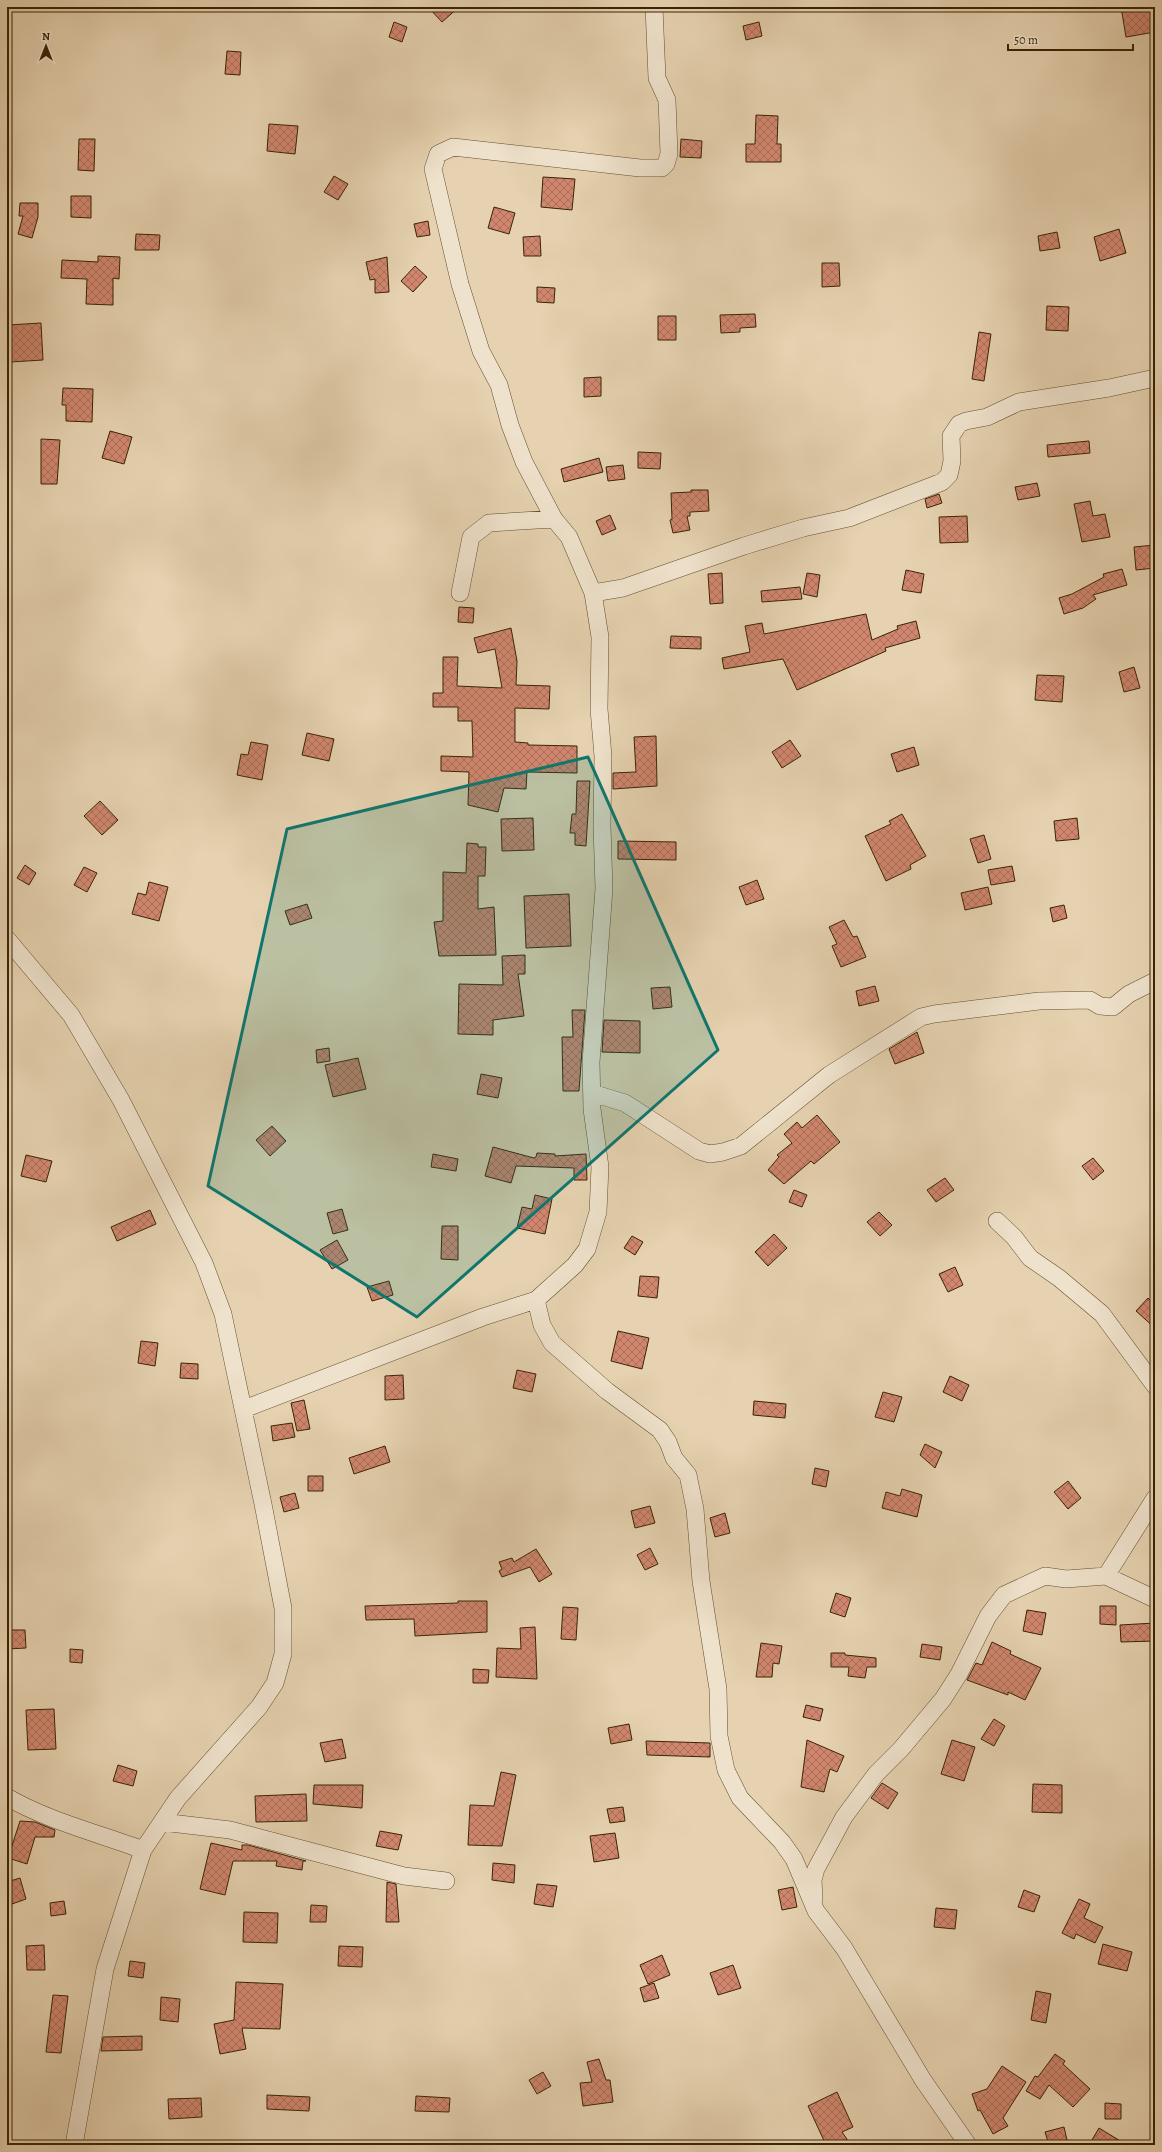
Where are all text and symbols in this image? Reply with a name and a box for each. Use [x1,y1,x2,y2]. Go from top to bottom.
north arrow [26,26,66,66]
scale bar [1008,26,1133,52]
text: N [42,29,50,44]
text: 50 m [1014,32,1038,48]

